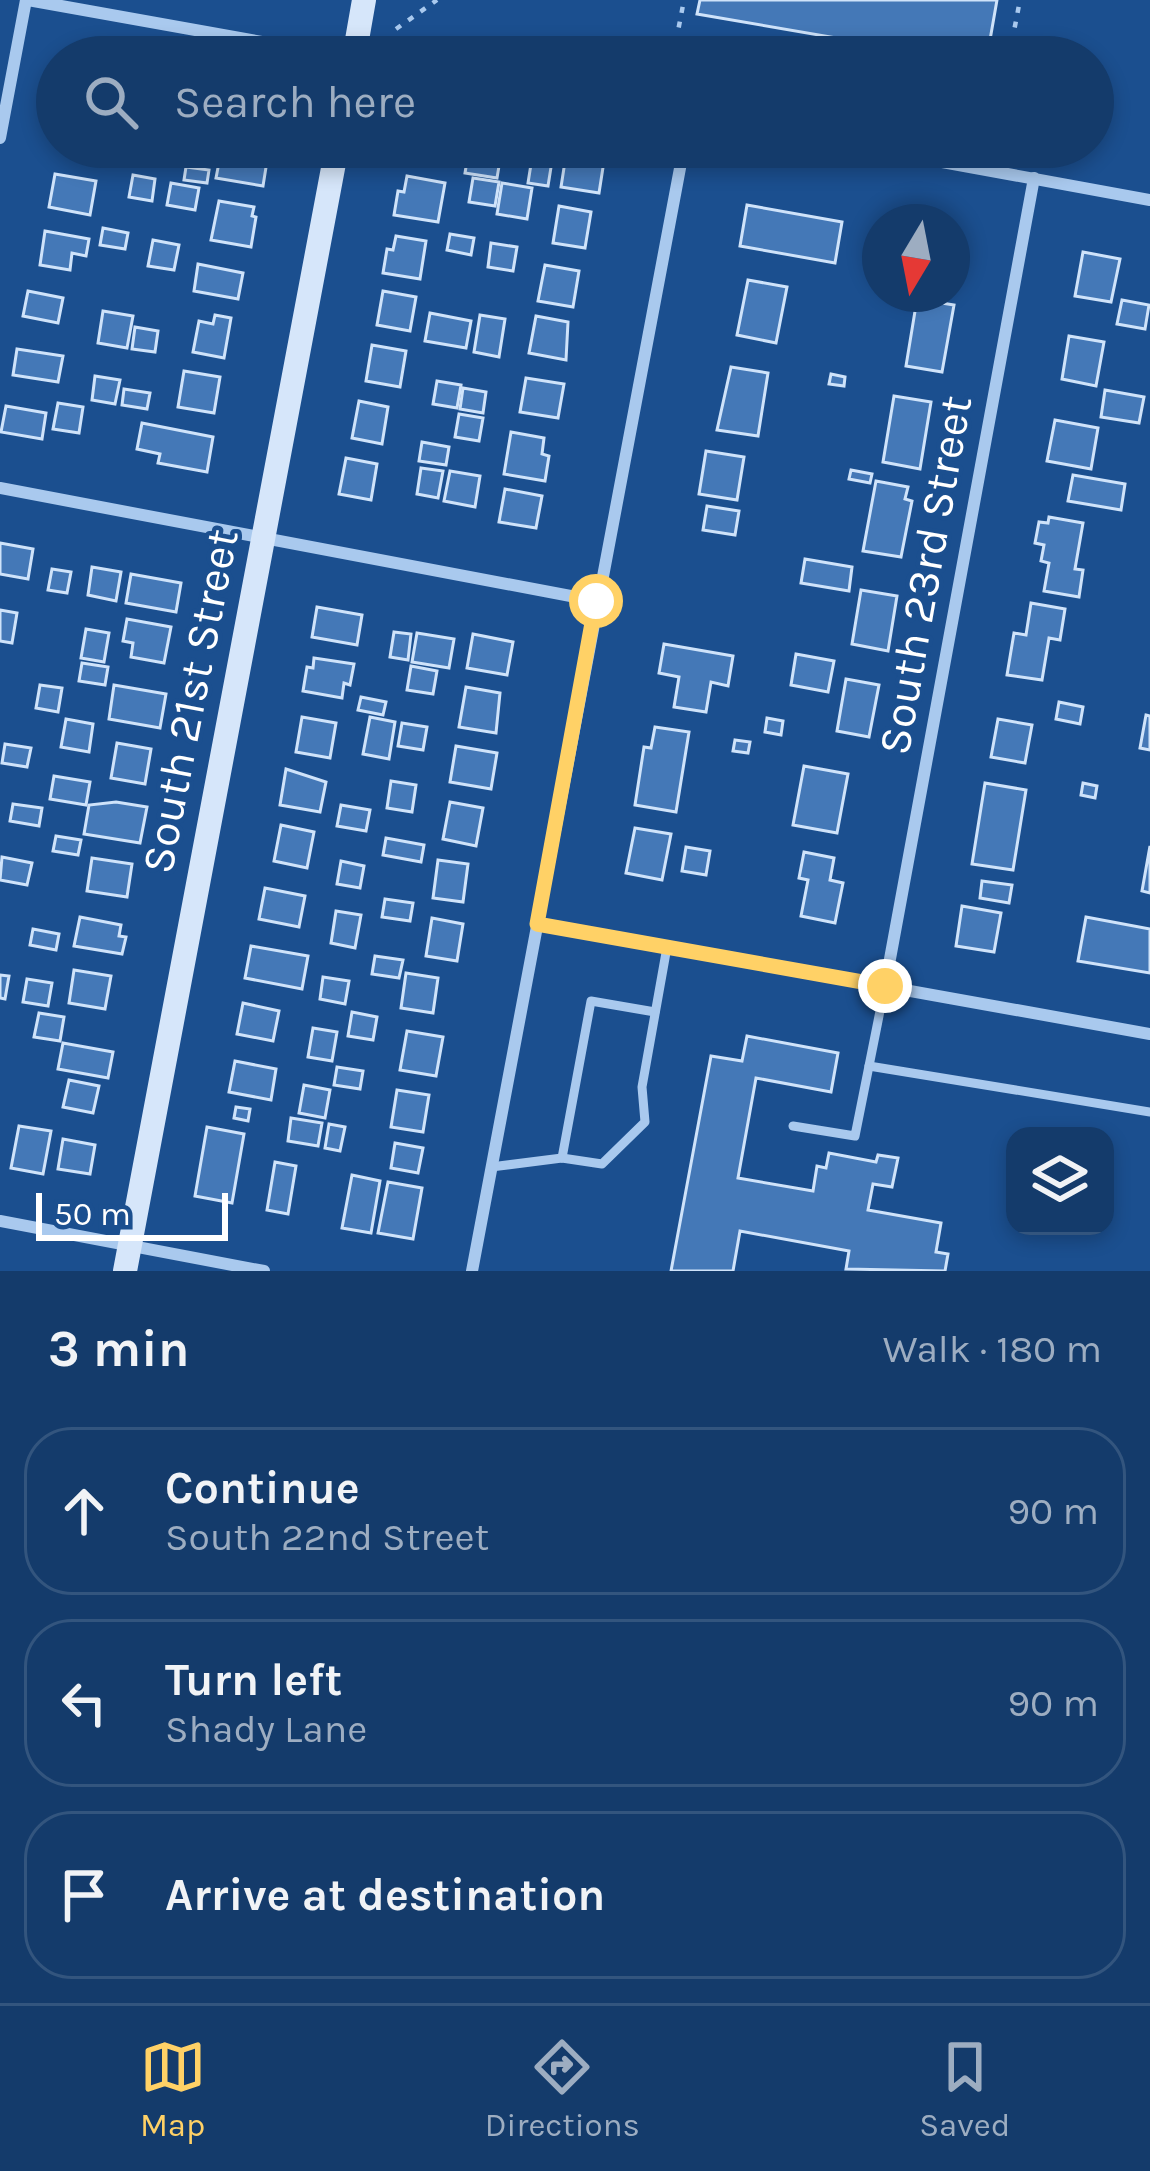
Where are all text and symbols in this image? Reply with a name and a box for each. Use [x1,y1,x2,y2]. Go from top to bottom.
search box [36,36,1114,168]
icon: search [78,69,144,135]
text: Search here [174,76,416,128]
north arrow [862,204,970,312]
street label: South 23rd Street [868,391,982,759]
street label: South 21st Street [131,524,249,878]
route start [569,574,623,628]
route end [858,959,912,1013]
map controls [1006,1127,1114,1235]
button: layers [1006,1127,1114,1235]
scale bar [36,1187,228,1240]
text: 50 m [54,1195,131,1233]
text: 3 min [48,1319,190,1379]
text: Walk · 180 m [883,1326,1102,1372]
text: Continue [165,1462,360,1514]
icon: ahead [51,1478,117,1544]
text: 90 m [1007,1488,1099,1534]
text: South 22nd Street [165,1514,489,1560]
text: Turn left [165,1654,342,1706]
icon: left [51,1670,117,1736]
text: 90 m [1007,1680,1099,1726]
text: Shady Lane [165,1706,367,1752]
icon: arrive [51,1862,117,1928]
text: Arrive at destination [165,1869,605,1921]
tab: Map [140,2034,206,2144]
tab: Directions [485,2034,640,2144]
tab: Saved [919,2034,1010,2144]

